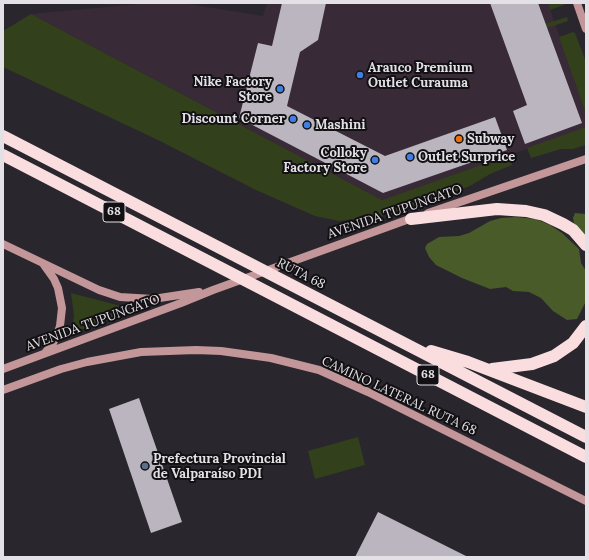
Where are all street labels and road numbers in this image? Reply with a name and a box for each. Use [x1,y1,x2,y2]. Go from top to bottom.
street label: AVENIDA TUPUNGATO [326,182,464,242]
road number: 68 [103,202,125,222]
street label: RUTA 68 [274,255,328,293]
street label: AVENIDA TUPUNGATO [24,291,162,355]
street label: CAMINO LATERAL RUTA 68 [319,353,479,439]
road number: 68 [417,365,439,385]

